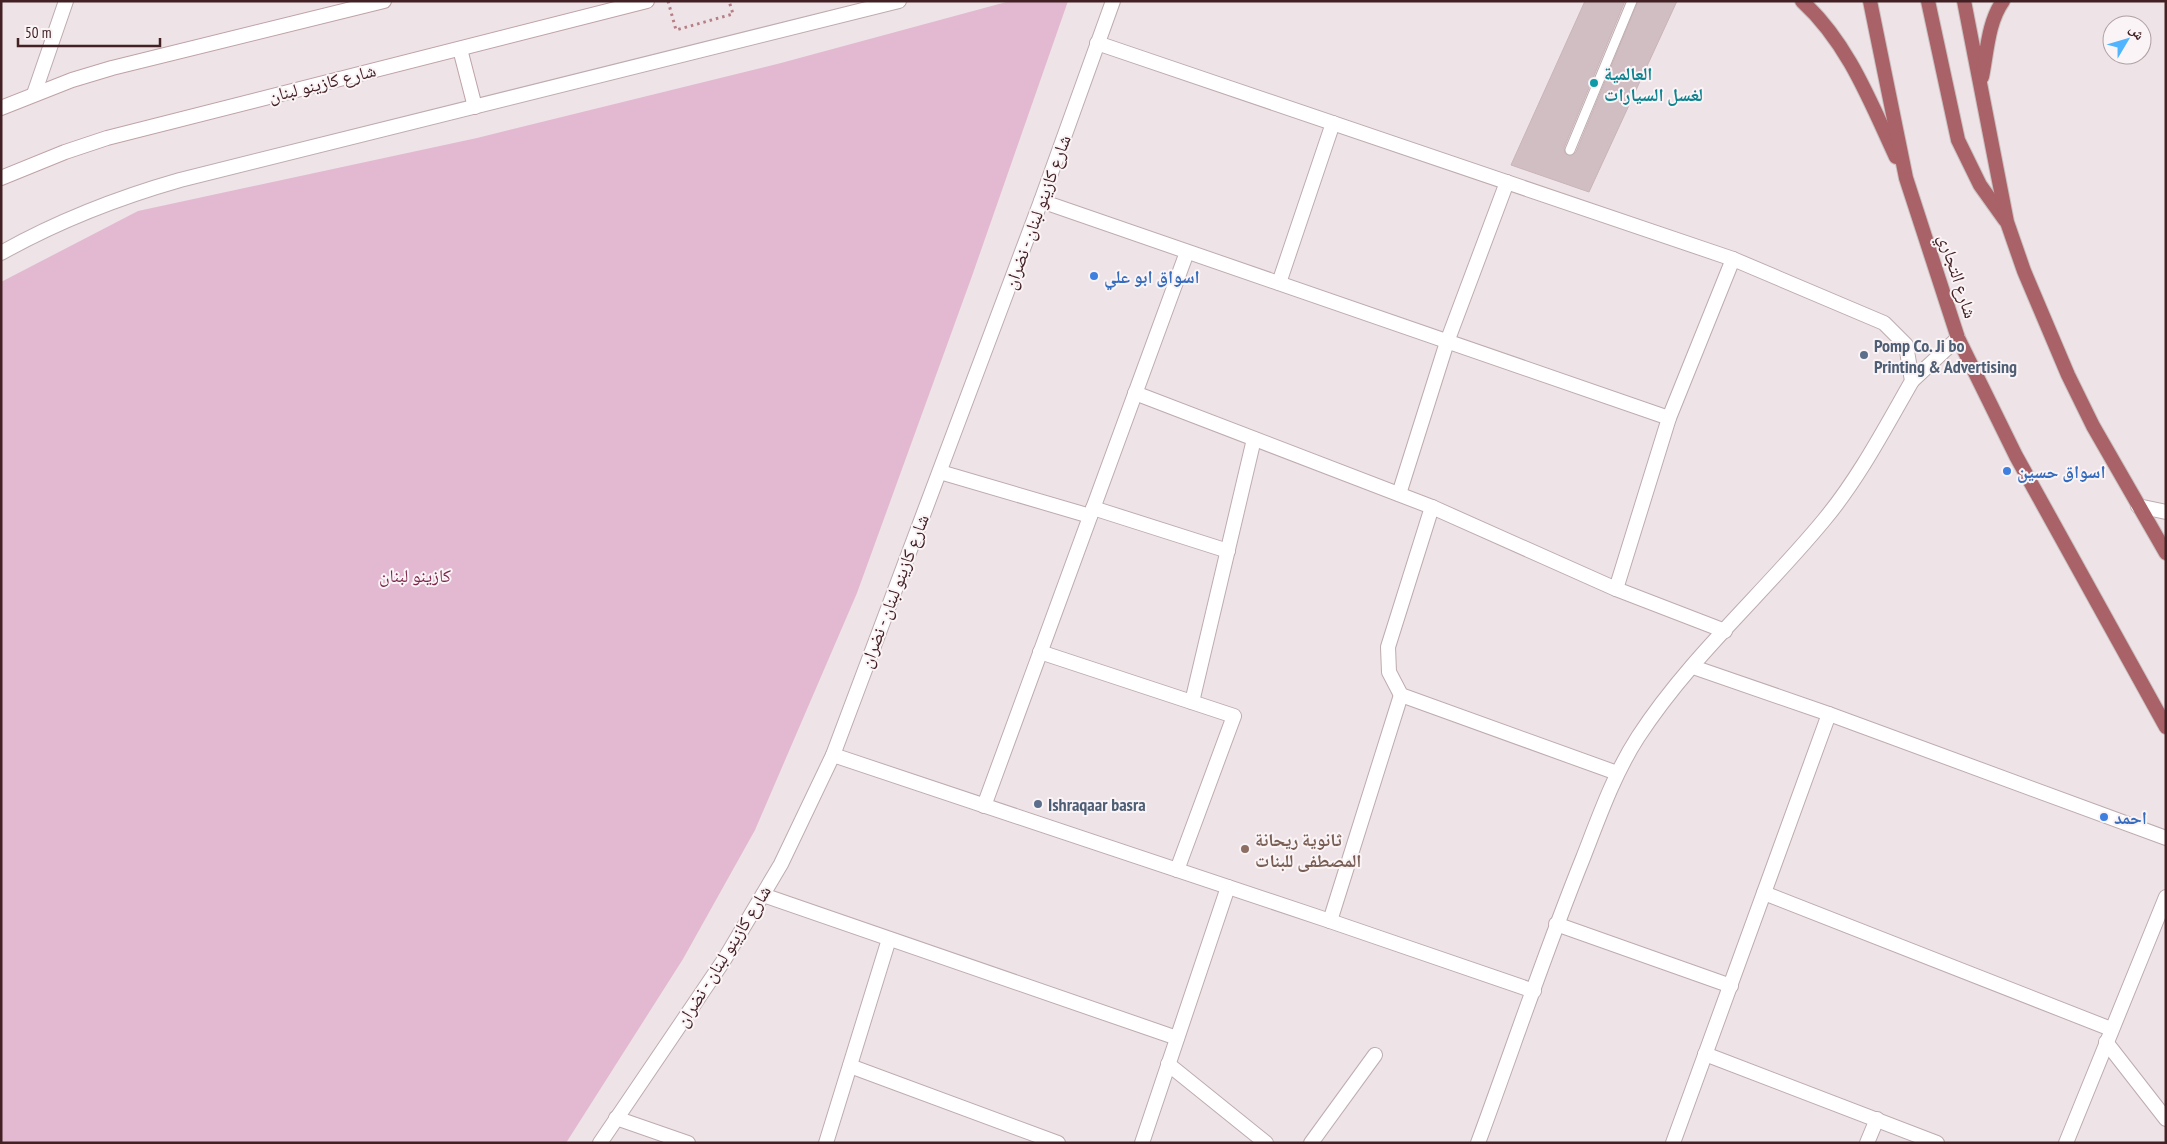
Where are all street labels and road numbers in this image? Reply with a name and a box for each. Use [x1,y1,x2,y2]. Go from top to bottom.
street label: شارع كازينو لبنان [266,59,378,107]
street label: شارع كازينو لبنان - نضران [998,132,1076,292]
street label: شارع التجاري [1930,231,1982,322]
street label: شارع كازينو لبنان - نضران [854,511,934,671]
street label: شارع كازينو لبنان - نضران [670,881,776,1031]

